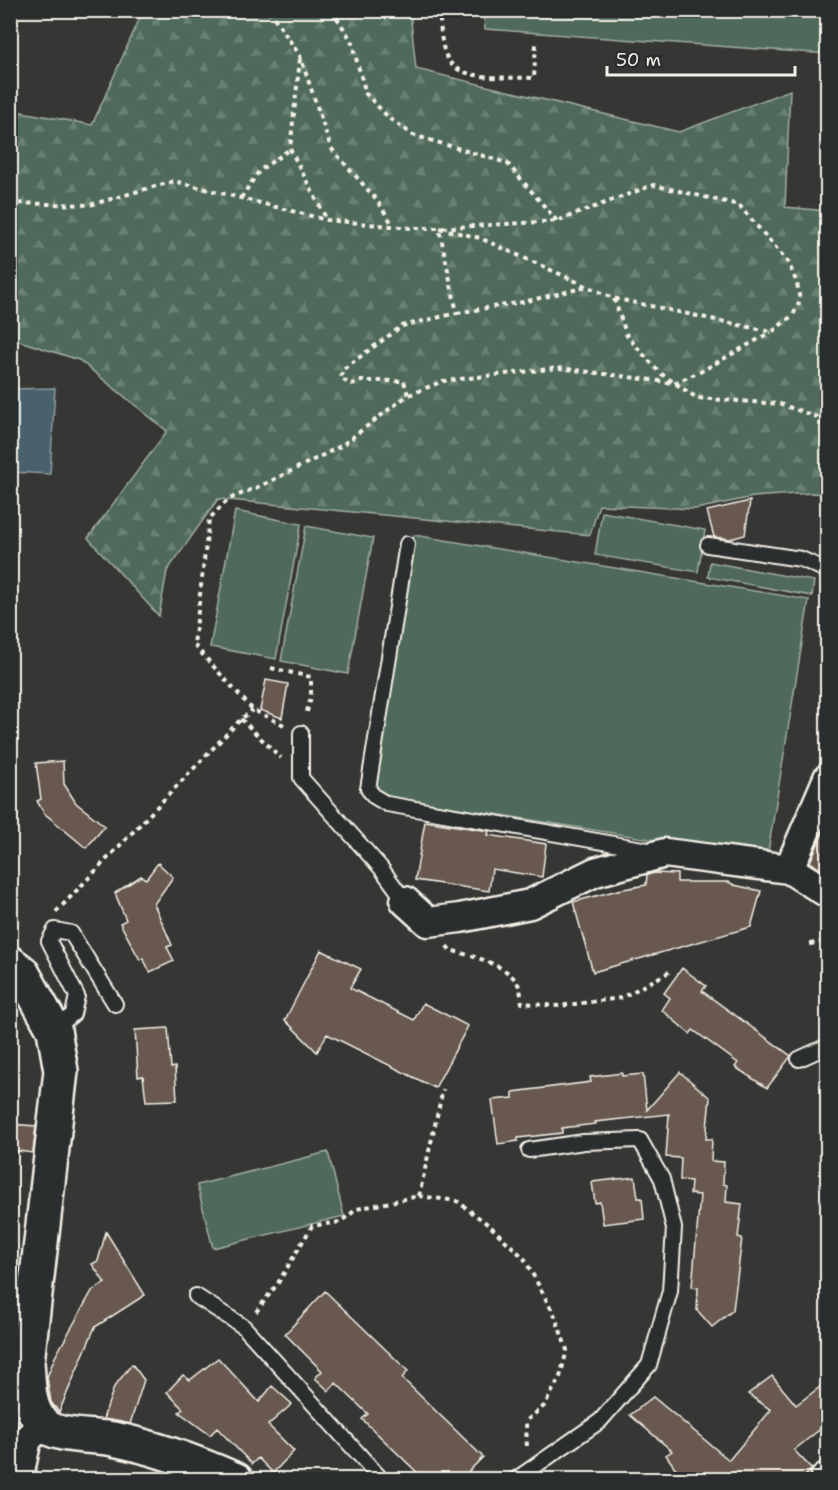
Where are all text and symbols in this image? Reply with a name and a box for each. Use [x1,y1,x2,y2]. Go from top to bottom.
scale bar [607,39,794,77]
text: 50 m [616,48,661,72]

